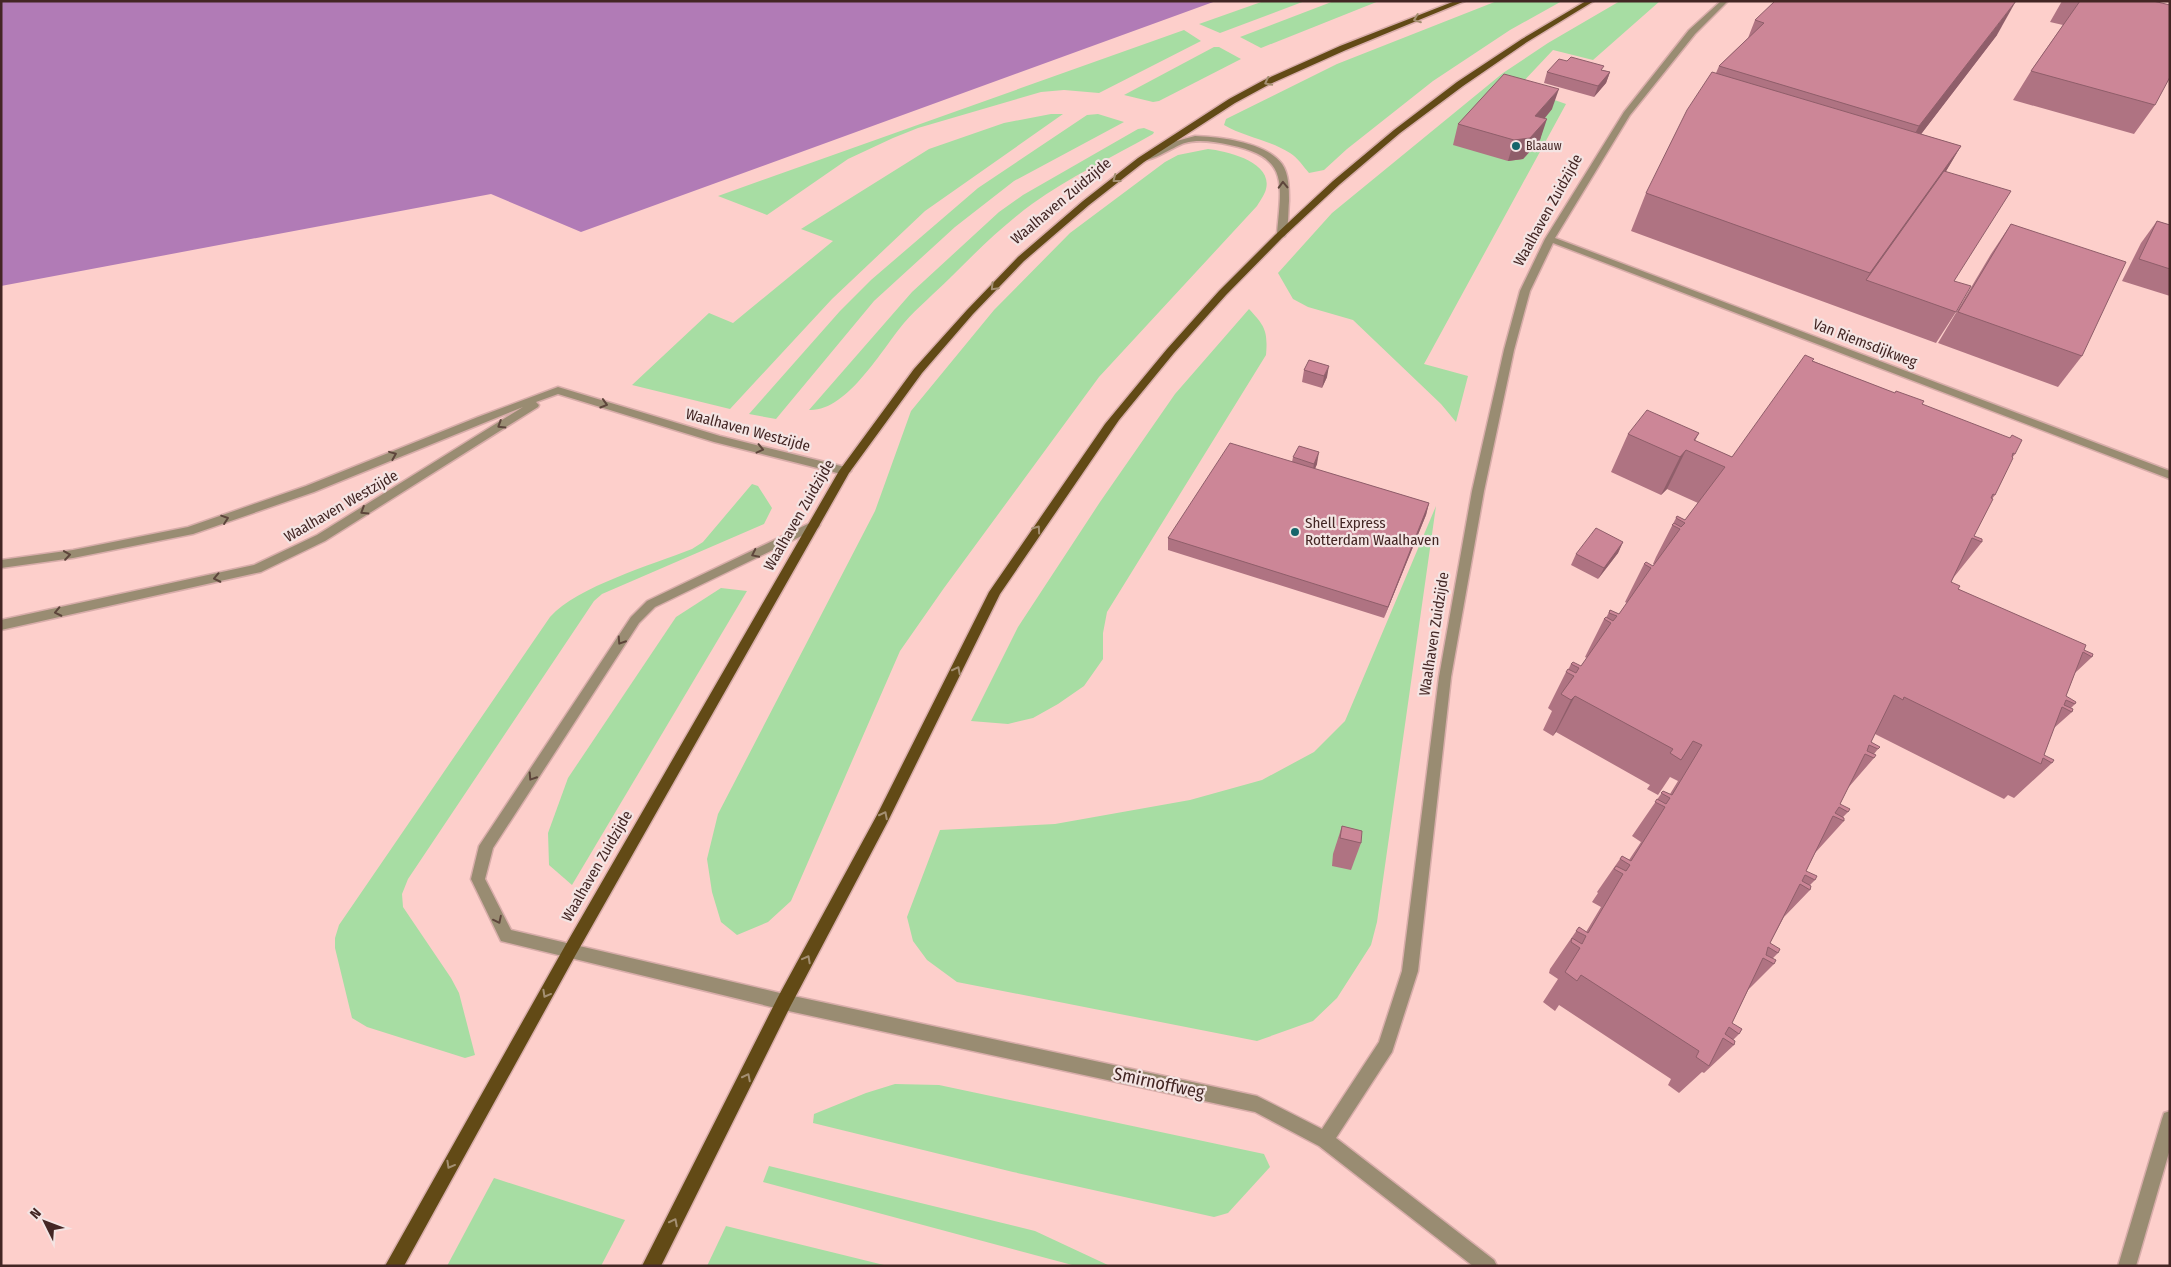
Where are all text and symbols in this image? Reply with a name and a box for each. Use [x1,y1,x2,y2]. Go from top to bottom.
one-way arrow [1413,13,1422,23]
one-way arrow [1264,76,1273,86]
place label: Blaauw [1526,139,1562,153]
marker: Blaauw [1510,140,1522,152]
street label: Waalhaven Zuidzijde [1510,151,1586,269]
street label: Waalhaven Zuidzijde [1007,154,1115,248]
one-way arrow [1113,174,1122,182]
one-way arrow [1278,181,1289,189]
one-way arrow [991,281,1000,290]
street label: Van Riemsdijkweg [1810,315,1920,371]
one-way arrow [600,399,608,409]
street label: Waalhaven Westzijde [684,405,812,455]
one-way arrow [498,419,507,428]
one-way arrow [756,443,765,454]
one-way arrow [388,451,397,461]
street label: Waalhaven Zuidzijde [760,456,838,574]
street label: Waalhaven Westzijde [281,466,401,546]
one-way arrow [360,505,369,515]
place label: Shell Express Rotterdam Waalhaven [1305,514,1439,549]
one-way arrow [220,515,229,525]
one-way arrow [1031,525,1040,535]
marker: Shell Express Rotterdam Waalhaven [1289,526,1301,538]
one-way arrow [751,548,760,558]
one-way arrow [63,550,71,561]
street label: Waalhaven Zuidzijde [1415,571,1453,697]
one-way arrow [213,572,221,583]
one-way arrow [54,607,63,617]
one-way arrow [618,635,628,644]
one-way arrow [951,666,961,675]
one-way arrow [529,771,538,780]
street label: Waalhaven Zuidzijde [558,807,636,925]
one-way arrow [878,812,888,821]
one-way arrow [492,915,502,924]
one-way arrow [801,955,811,964]
one-way arrow [542,989,552,998]
street label: Smirnoffweg [1111,1063,1207,1104]
one-way arrow [741,1073,751,1082]
one-way arrow [447,1160,457,1169]
north arrow [20,1197,70,1247]
text: N [27,1205,45,1222]
one-way arrow [668,1219,678,1228]

